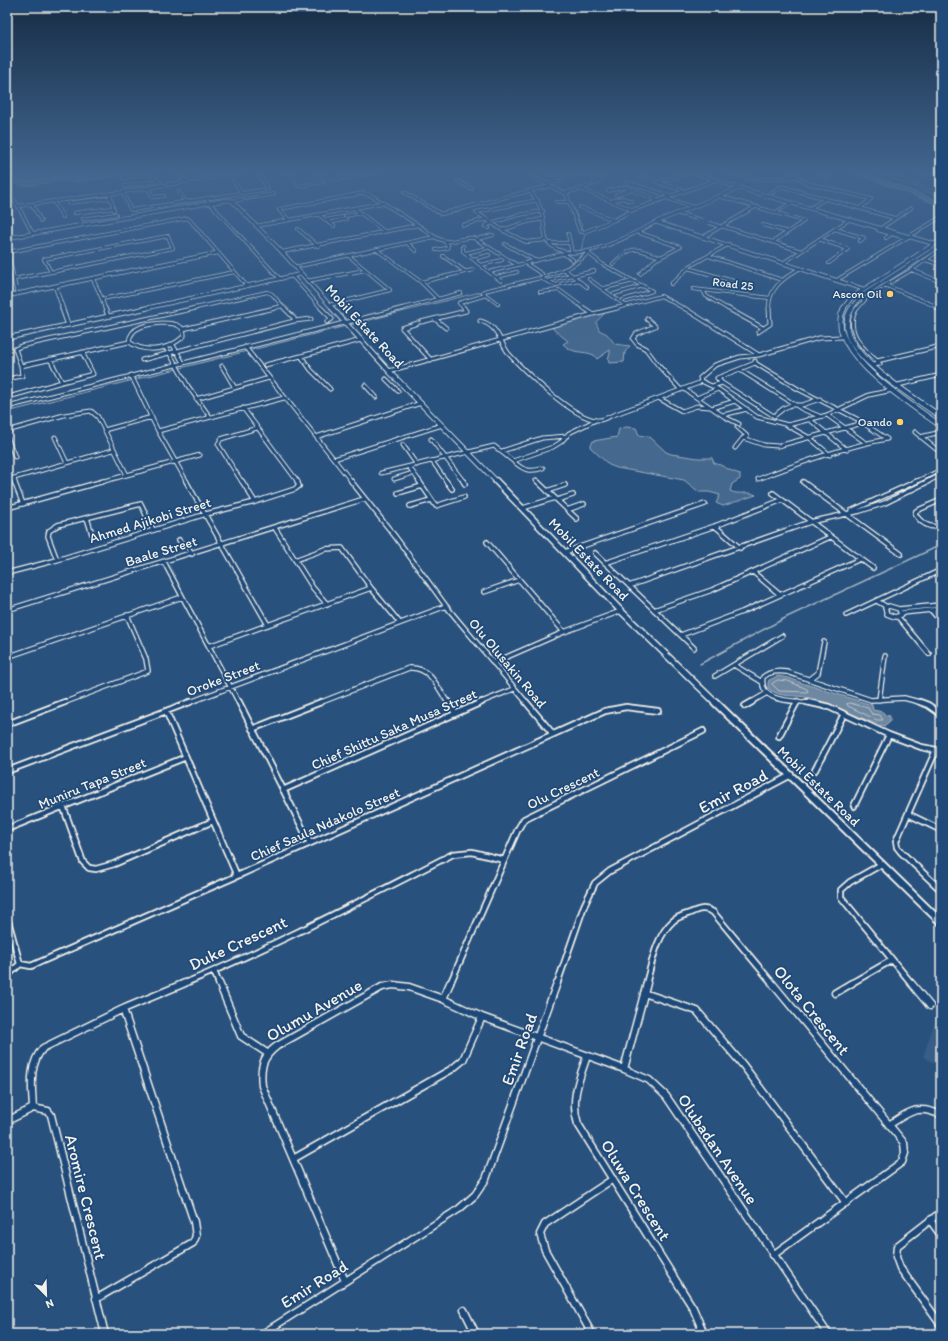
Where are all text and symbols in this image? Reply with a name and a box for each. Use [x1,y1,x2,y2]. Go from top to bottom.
street label: Road 25 [712,275,754,293]
street label: Mobil Estate Road [322,281,408,372]
place label: Ascon Oil [833,287,883,301]
marker: Ascon Oil [885,289,895,299]
place label: Oando [858,415,892,429]
marker: Oando [895,417,905,427]
street label: Ahmed Ajikobi Street [87,494,213,547]
street label: Mobil Estate Road [545,515,633,604]
street label: Baale Street [123,532,199,570]
street label: Olu Olusakin Road [465,615,550,712]
street label: Oroke Street [184,657,262,700]
street label: Chief Shittu Saka Musa Street [309,685,480,774]
street label: Mobil Estate Road [774,743,864,830]
street label: Muniru Tapa Street [36,754,149,813]
street label: Olu Crescent [524,764,602,813]
street label: Emir Road [695,764,772,817]
street label: Chief Saula Ndakolo Street [248,784,403,865]
street label: Duke Crescent [186,912,290,974]
street label: Olota Crescent [770,961,854,1059]
street label: Olumu Avenue [263,974,365,1046]
street label: Emir Road [497,1010,542,1088]
street label: Olubadan Avenue [674,1090,762,1208]
street label: Aromire Crescent [61,1132,111,1262]
street label: Oluwa Crescent [597,1136,675,1244]
street label: Emir Road [277,1255,352,1312]
north arrow [26,1275,66,1315]
text: N [44,1296,56,1311]

